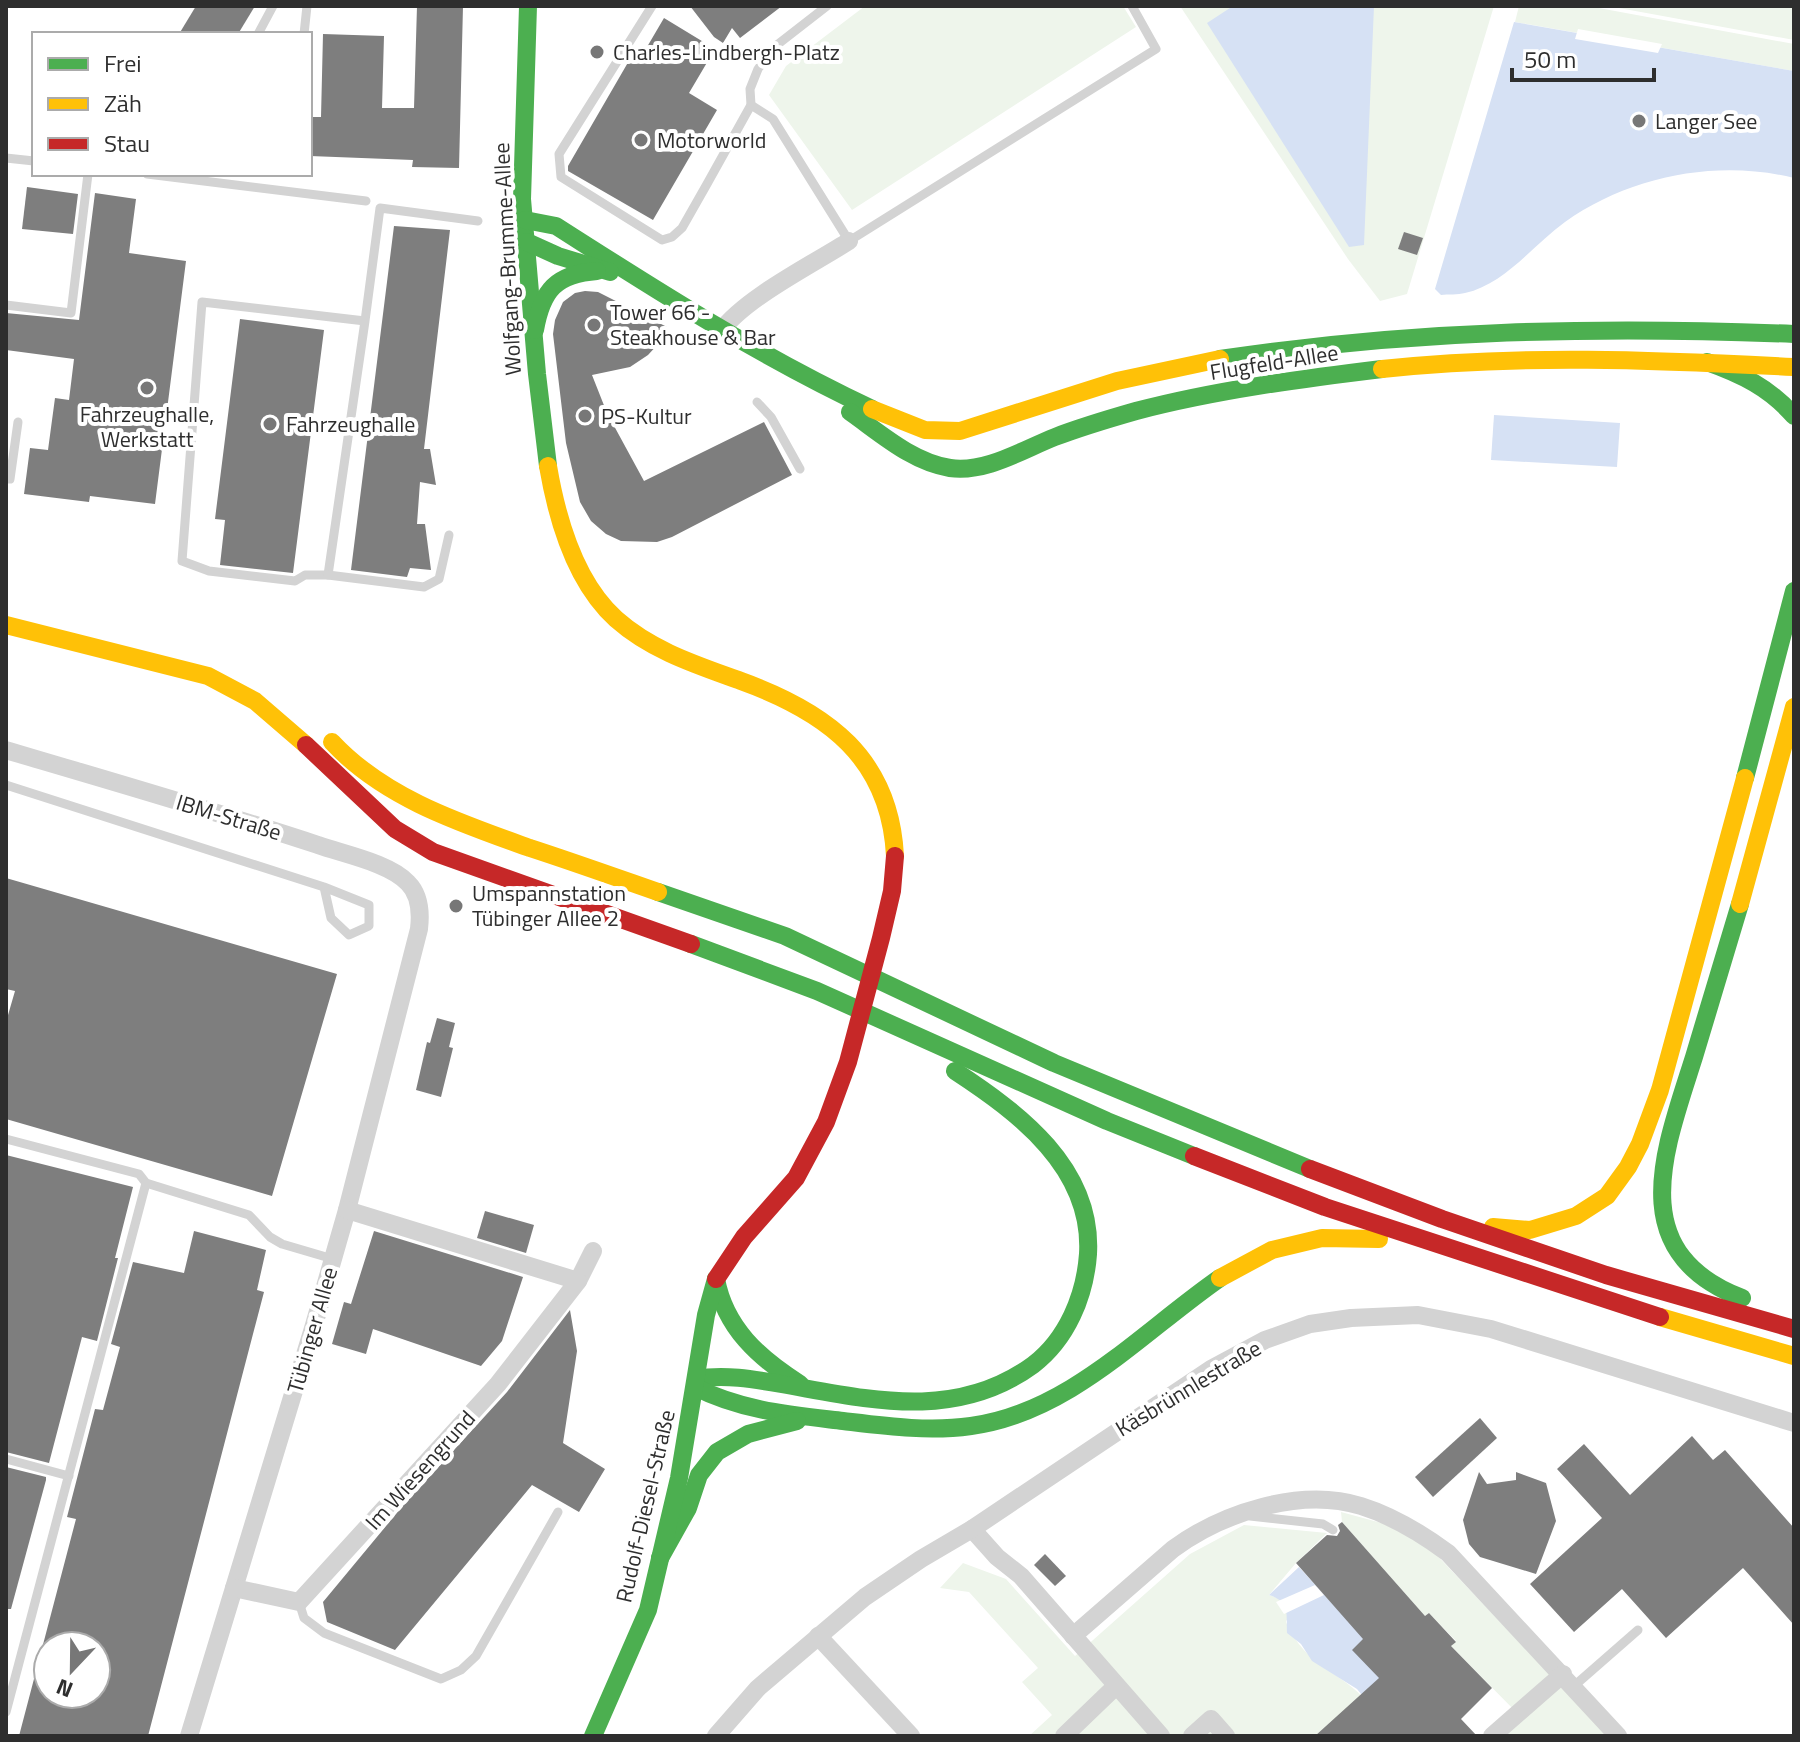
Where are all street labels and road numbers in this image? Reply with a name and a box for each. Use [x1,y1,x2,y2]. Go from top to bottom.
street label: Wolfgang-Brumme-Allee [484,142,530,376]
street label: Flugfeld-Allee [1207,335,1341,389]
street label: IBM-Straße [172,785,286,849]
street label: Tübinger Allee [278,1263,346,1397]
street label: Käsbrünnlestraße [1109,1331,1267,1445]
street label: Im Wiesengrund [357,1402,483,1538]
street label: Rudolf-Diesel-Straße [606,1406,684,1606]

